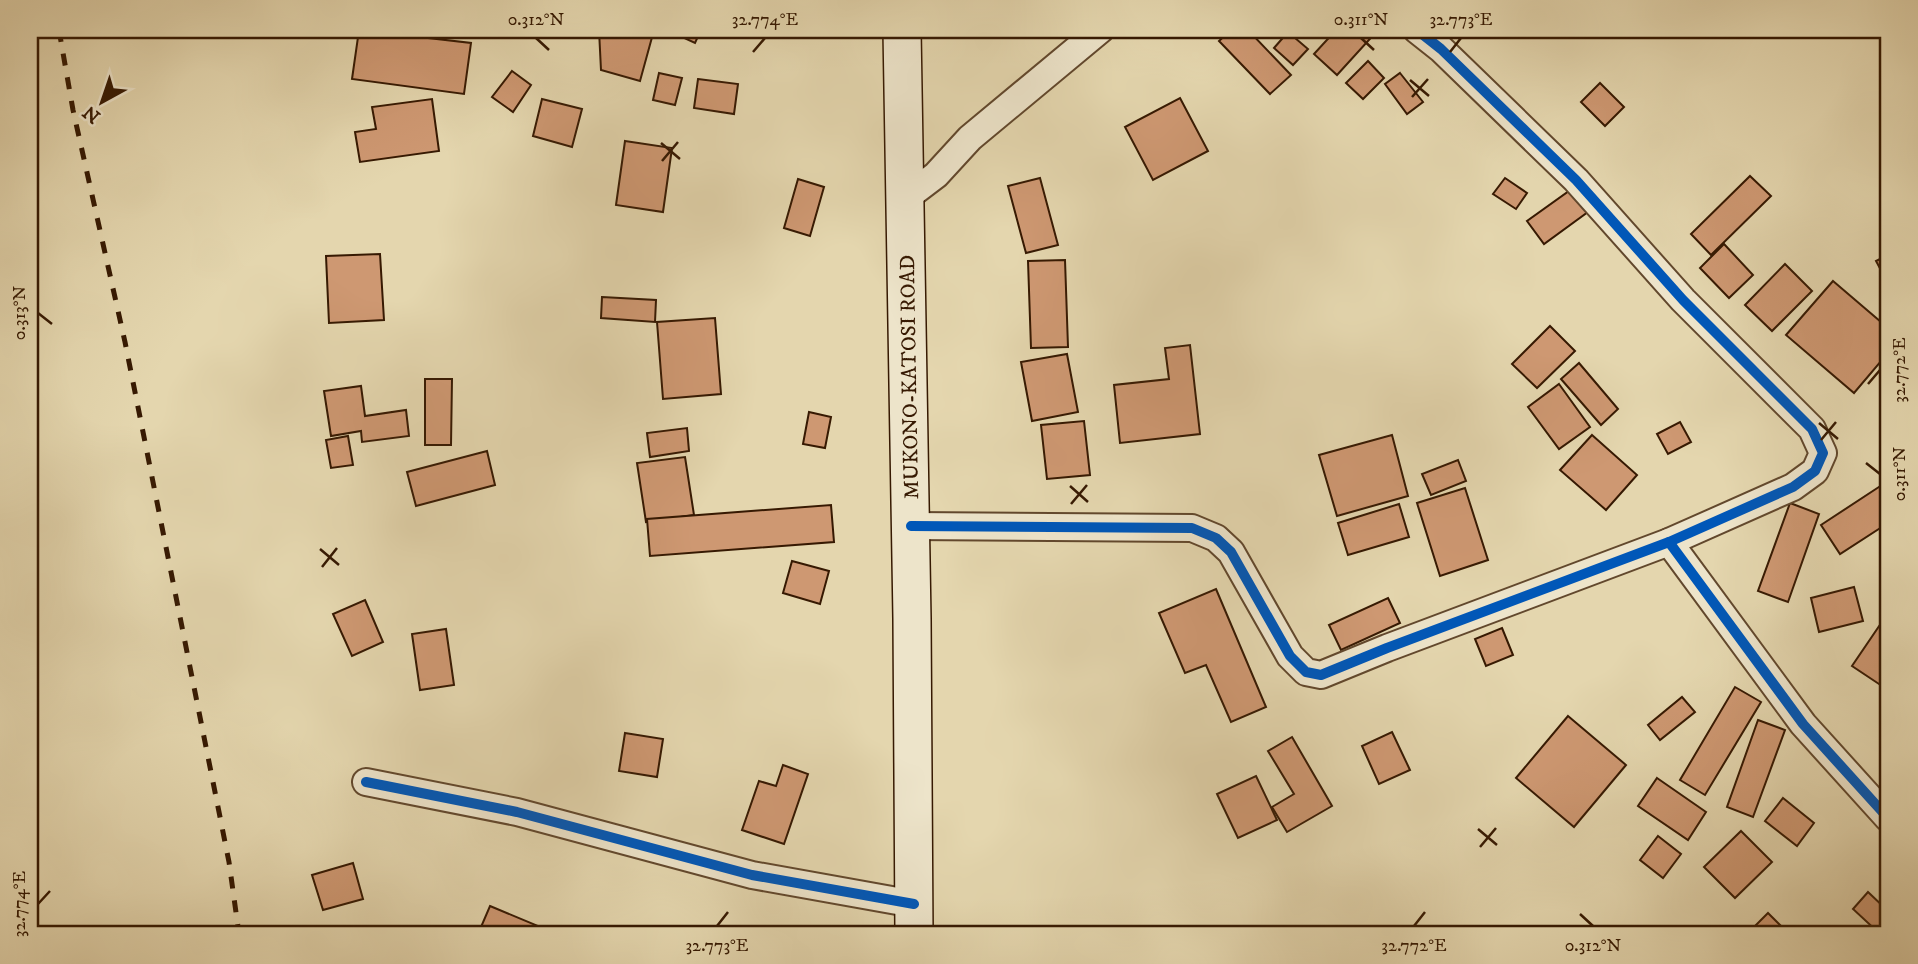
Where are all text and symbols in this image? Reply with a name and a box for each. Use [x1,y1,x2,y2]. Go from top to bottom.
text: 0.312°N [508,9,565,31]
text: 32.774°E [732,9,799,31]
text: 0.311°N [1334,9,1388,31]
text: 32.773°E [1429,9,1493,31]
north arrow [66,66,136,136]
text: N [78,100,105,128]
street label: MUKONO-KATOSI ROAD [895,254,925,500]
text: 0.313°N [9,286,31,340]
text: 32.772°E [1889,337,1911,403]
text: 0.311°N [1889,447,1911,501]
text: 32.774°E [9,870,31,937]
text: 32.773°E [685,935,749,957]
text: 32.772°E [1381,935,1447,957]
text: 0.312°N [1565,935,1622,957]

